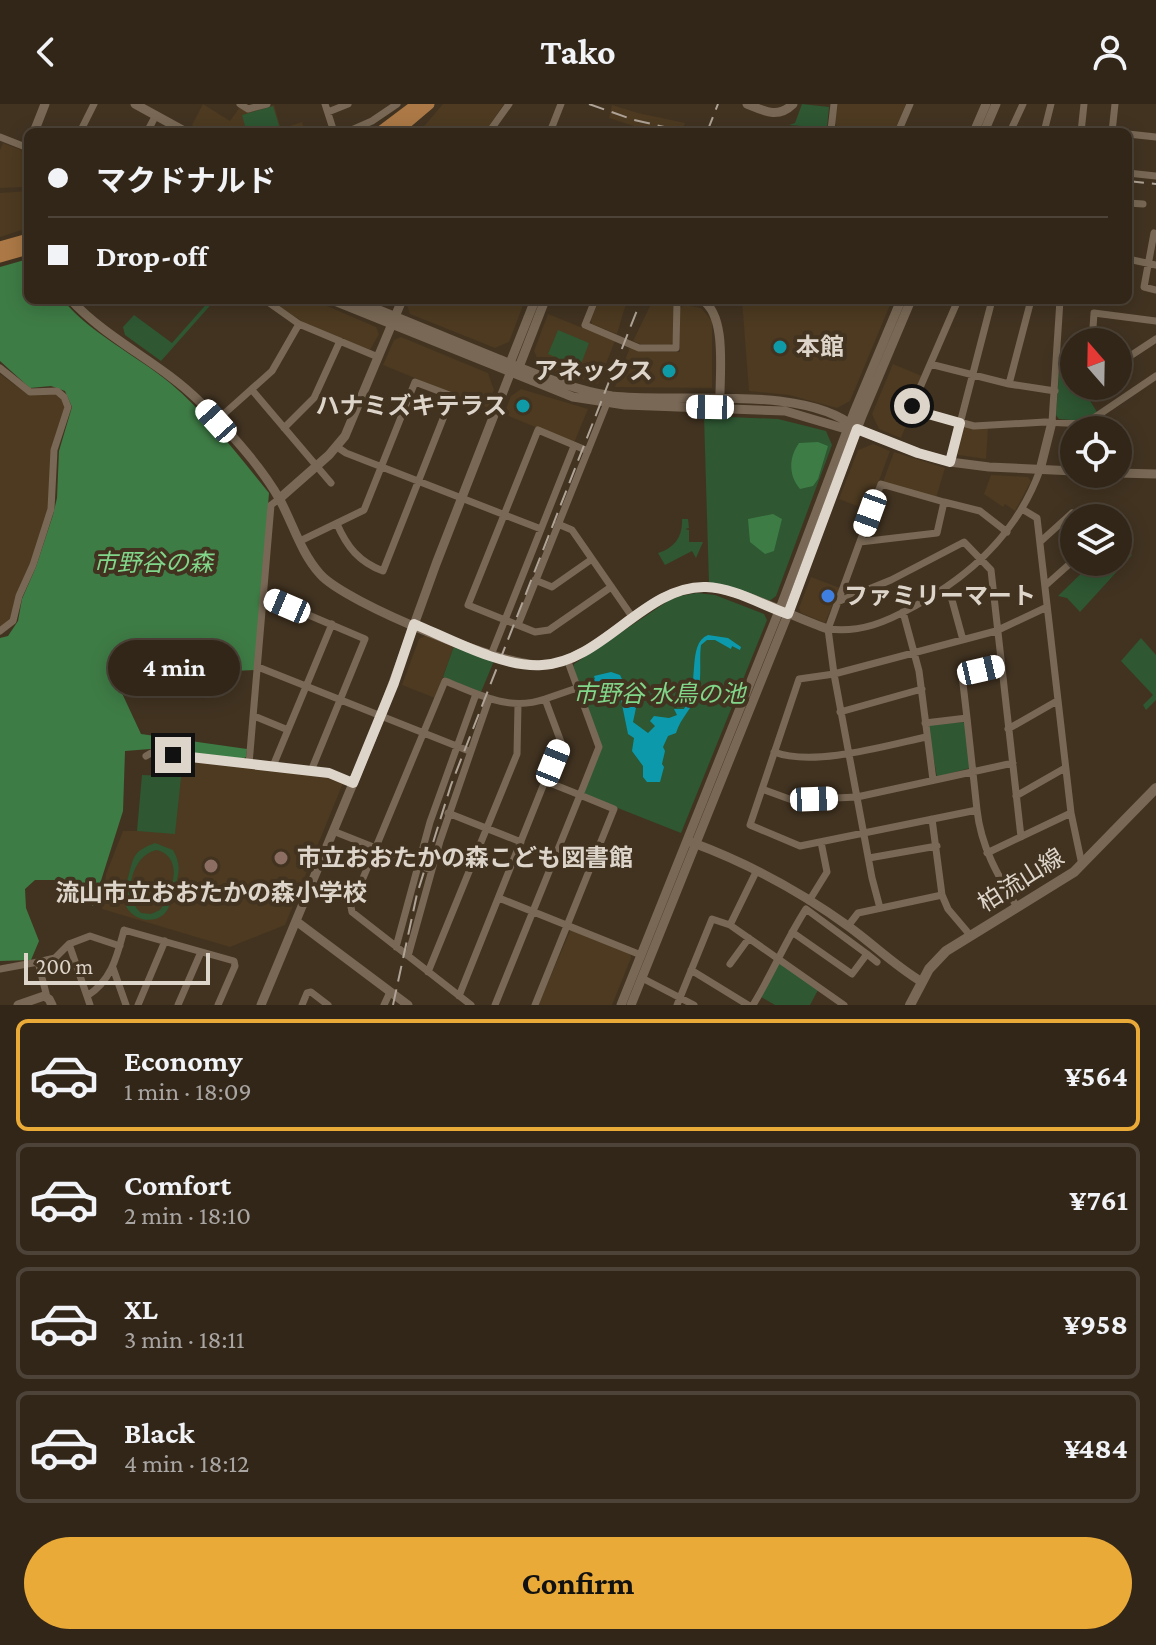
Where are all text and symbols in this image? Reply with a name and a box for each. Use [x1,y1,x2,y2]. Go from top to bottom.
icon: back [24,30,68,74]
icon: person [1088,30,1132,74]
text: Tako [540,32,616,72]
text: マクドナルド [96,164,276,197]
text: Drop-off [96,239,207,272]
north arrow [1060,328,1132,400]
map controls [1060,328,1132,576]
place label: 本館 [796,333,844,360]
marker: 本館 [771,338,789,356]
place label: アネックス [534,357,653,384]
marker: アネックス [660,362,678,380]
route start [894,388,930,424]
place label: ハナミズキテラス [315,392,507,419]
car [191,395,241,447]
car [686,395,734,419]
marker: ハナミズキテラス [514,397,532,415]
button: locate [1060,416,1132,488]
car [851,486,889,540]
button: layers [1060,504,1132,576]
park label: 市野谷の森 [93,549,215,576]
place label: ファミリーマート [844,582,1036,609]
car [260,586,314,626]
marker: ファミリーマート [819,587,837,605]
callout: 4 min [107,639,239,695]
text: 4 min [142,653,206,682]
car [955,653,1007,687]
park label: 市野谷 水鳥の池 [573,680,747,707]
car [533,736,573,790]
route end [155,737,191,773]
car [790,786,838,812]
street label: 柏流山線 [973,843,1069,916]
place label: 市立おおたかの森こども図書館 [297,844,633,871]
marker: 市立おおたかの森こども図書館 [272,849,290,867]
marker: 流山市立おおたかの森小学校 [202,857,220,875]
place label: 流山市立おおたかの森小学校 [55,879,367,906]
scale bar [24,949,210,985]
text: 200 m [36,954,93,979]
icon: car [28,1039,100,1111]
text: Economy [124,1044,243,1077]
text: ¥564 [1064,1059,1128,1092]
text: 1 min · 18:09 [124,1077,252,1106]
icon: car [28,1163,100,1235]
text: Comfort [124,1168,231,1201]
text: ¥761 [1069,1183,1128,1216]
text: 2 min · 18:10 [124,1201,251,1230]
icon: car [28,1287,100,1359]
text: XL [124,1292,158,1325]
text: ¥958 [1063,1307,1128,1340]
text: 3 min · 18:11 [124,1325,245,1354]
icon: car [28,1411,100,1483]
text: Black [124,1416,195,1449]
text: ¥484 [1064,1431,1128,1464]
text: 4 min · 18:12 [124,1449,249,1478]
button: Confirm [24,1537,1132,1629]

